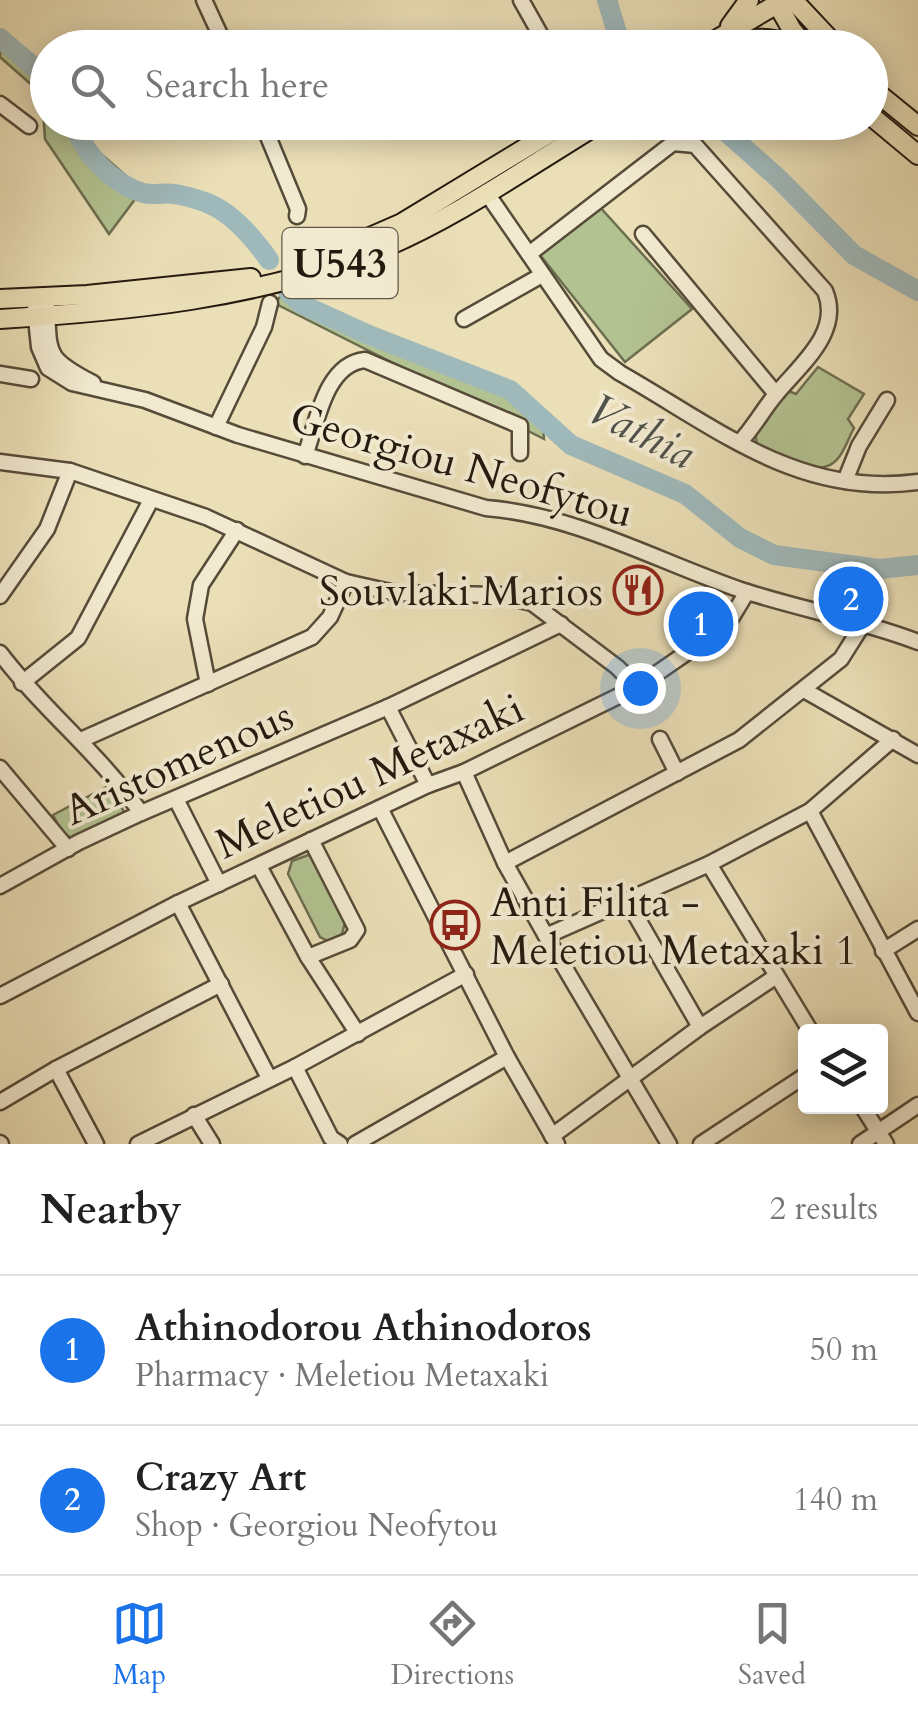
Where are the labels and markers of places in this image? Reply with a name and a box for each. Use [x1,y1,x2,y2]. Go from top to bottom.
pin: 2 [818,562,884,636]
place label: Souvlaki Marios [319,563,603,620]
restaurant icon: Souvlaki Marios [612,564,664,616]
pin: 1 [668,586,734,662]
place label: Anti Filita - Meletiou Metaxaki 1 [490,874,857,979]
bus stop icon: Anti Filita - Meletiou Metaxaki 1 [429,899,481,951]

